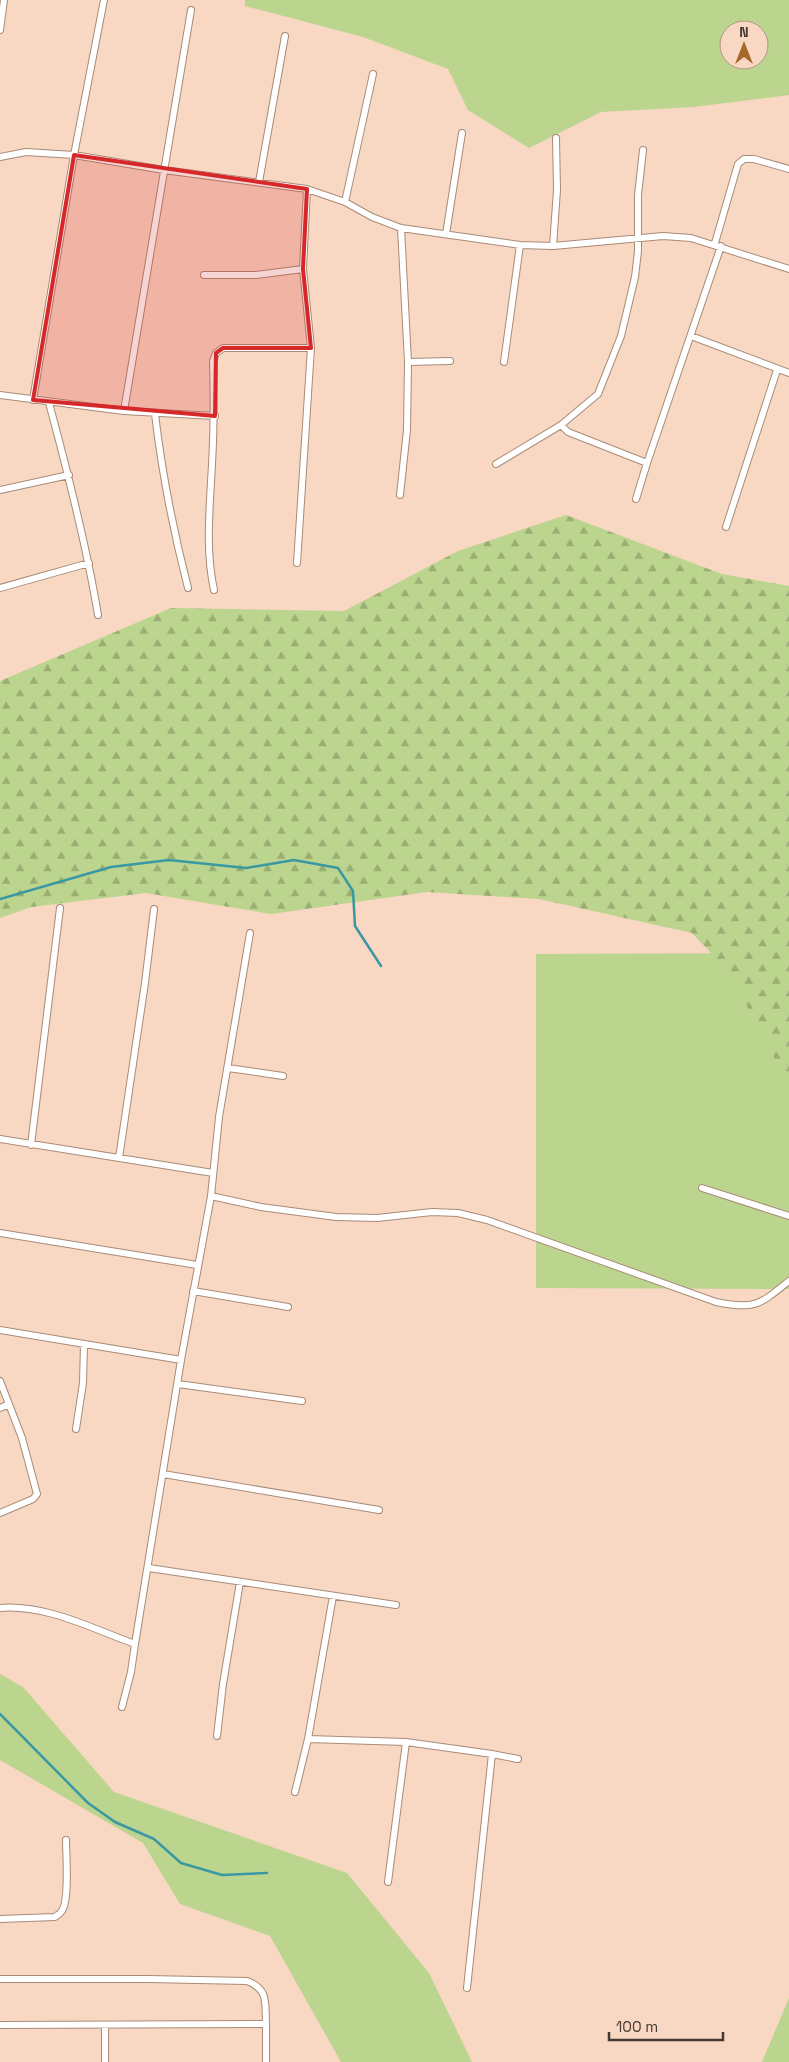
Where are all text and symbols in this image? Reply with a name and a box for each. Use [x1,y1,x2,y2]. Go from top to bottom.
north arrow [719,20,769,70]
text: N [739,23,749,41]
scale bar [609,2010,723,2042]
text: 100 m [616,2017,658,2036]

